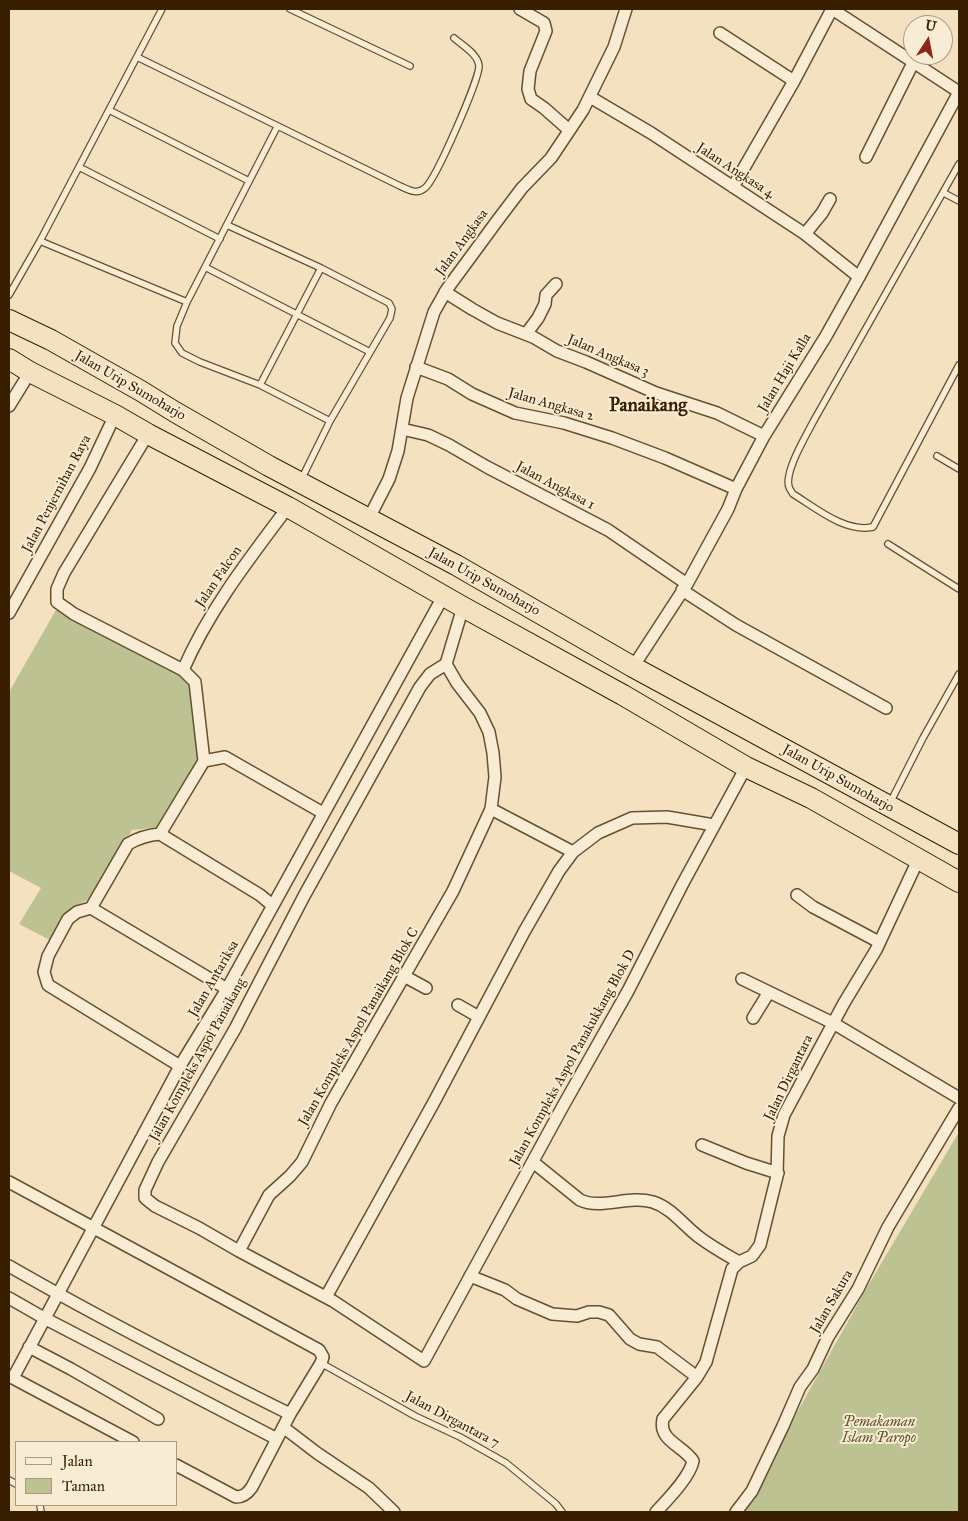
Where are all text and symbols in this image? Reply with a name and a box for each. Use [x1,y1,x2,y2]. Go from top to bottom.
north arrow [903,15,953,65]
text: U [924,16,938,35]
street label: Jalan Angkasa 4 [693,140,777,202]
street label: Jalan Angkasa [432,206,492,280]
street label: Jalan Haji Kalla [755,330,815,416]
street label: Jalan Angkasa 3 [565,331,651,381]
street label: Jalan Urip Sumoharjo [72,347,188,425]
street label: Jalan Angkasa 2 [506,385,596,425]
district label: Panaikang [609,395,687,417]
street label: Jalan Penjernihan Raya [19,432,95,556]
street label: Jalan Angkasa 1 [513,458,597,514]
street label: Jalan Falcon [192,543,246,611]
street label: Jalan Urip Sumoharjo [425,544,543,620]
street label: Jalan Urip Sumoharjo [779,741,897,817]
street label: Jalan Kompleks Aspol Panaikang Blok C [295,925,423,1129]
street label: Jalan Antariksa [185,938,243,1020]
street label: Jalan Kompleks Aspol Panakukkang Blok D [506,947,640,1169]
street label: Jalan Kompleks Aspol Panaikang [146,975,250,1145]
street label: Jalan Dirgantara [761,1032,817,1124]
street label: Jalan Sakura [807,1267,857,1337]
street label: Jalan Dirgantara 7 [402,1388,502,1452]
park label: Pemakaman Islam Paropo [842,1415,916,1448]
legend [15,1441,178,1506]
text: Jalan [62,1452,93,1470]
text: Taman [62,1477,105,1495]

